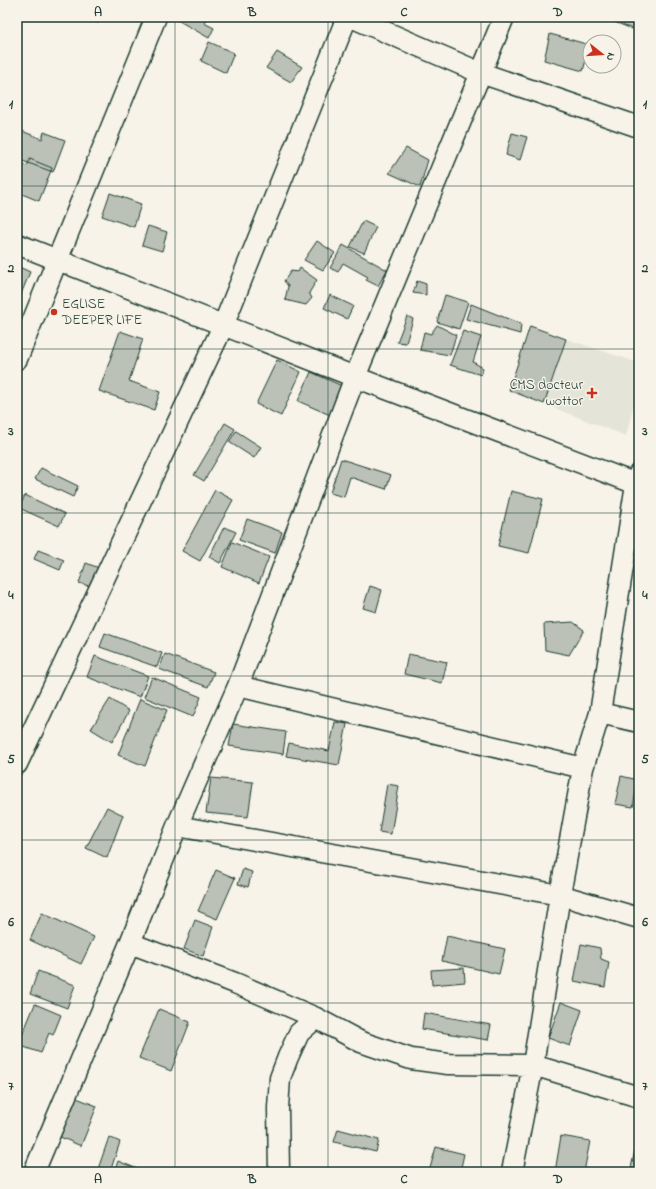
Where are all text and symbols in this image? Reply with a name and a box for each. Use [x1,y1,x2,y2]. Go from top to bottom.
text: A [94,3,102,22]
text: B [247,3,257,22]
text: C [400,3,408,22]
text: D [552,3,563,22]
north arrow [582,34,622,74]
text: N [602,51,619,63]
text: 1 [9,95,14,114]
text: 1 [643,95,648,114]
text: 2 [7,259,15,278]
text: 2 [641,259,649,278]
place label: EGLISE DEEPER LIFE [61,294,142,331]
marker: EGLISE DEEPER LIFE [49,307,59,317]
place label: CMS docteur wottor [510,375,584,412]
marker: CMS docteur wottor [586,387,598,399]
text: 3 [7,422,14,441]
text: 3 [641,422,648,441]
text: 4 [7,586,14,605]
text: 4 [641,586,648,605]
text: 5 [7,750,15,769]
text: 5 [641,750,649,769]
text: 6 [7,913,14,932]
text: 6 [641,913,648,932]
text: 7 [8,1077,14,1096]
text: 7 [642,1077,648,1096]
text: A [94,1170,102,1189]
text: B [247,1170,257,1189]
text: C [400,1170,408,1189]
text: D [552,1170,563,1189]

